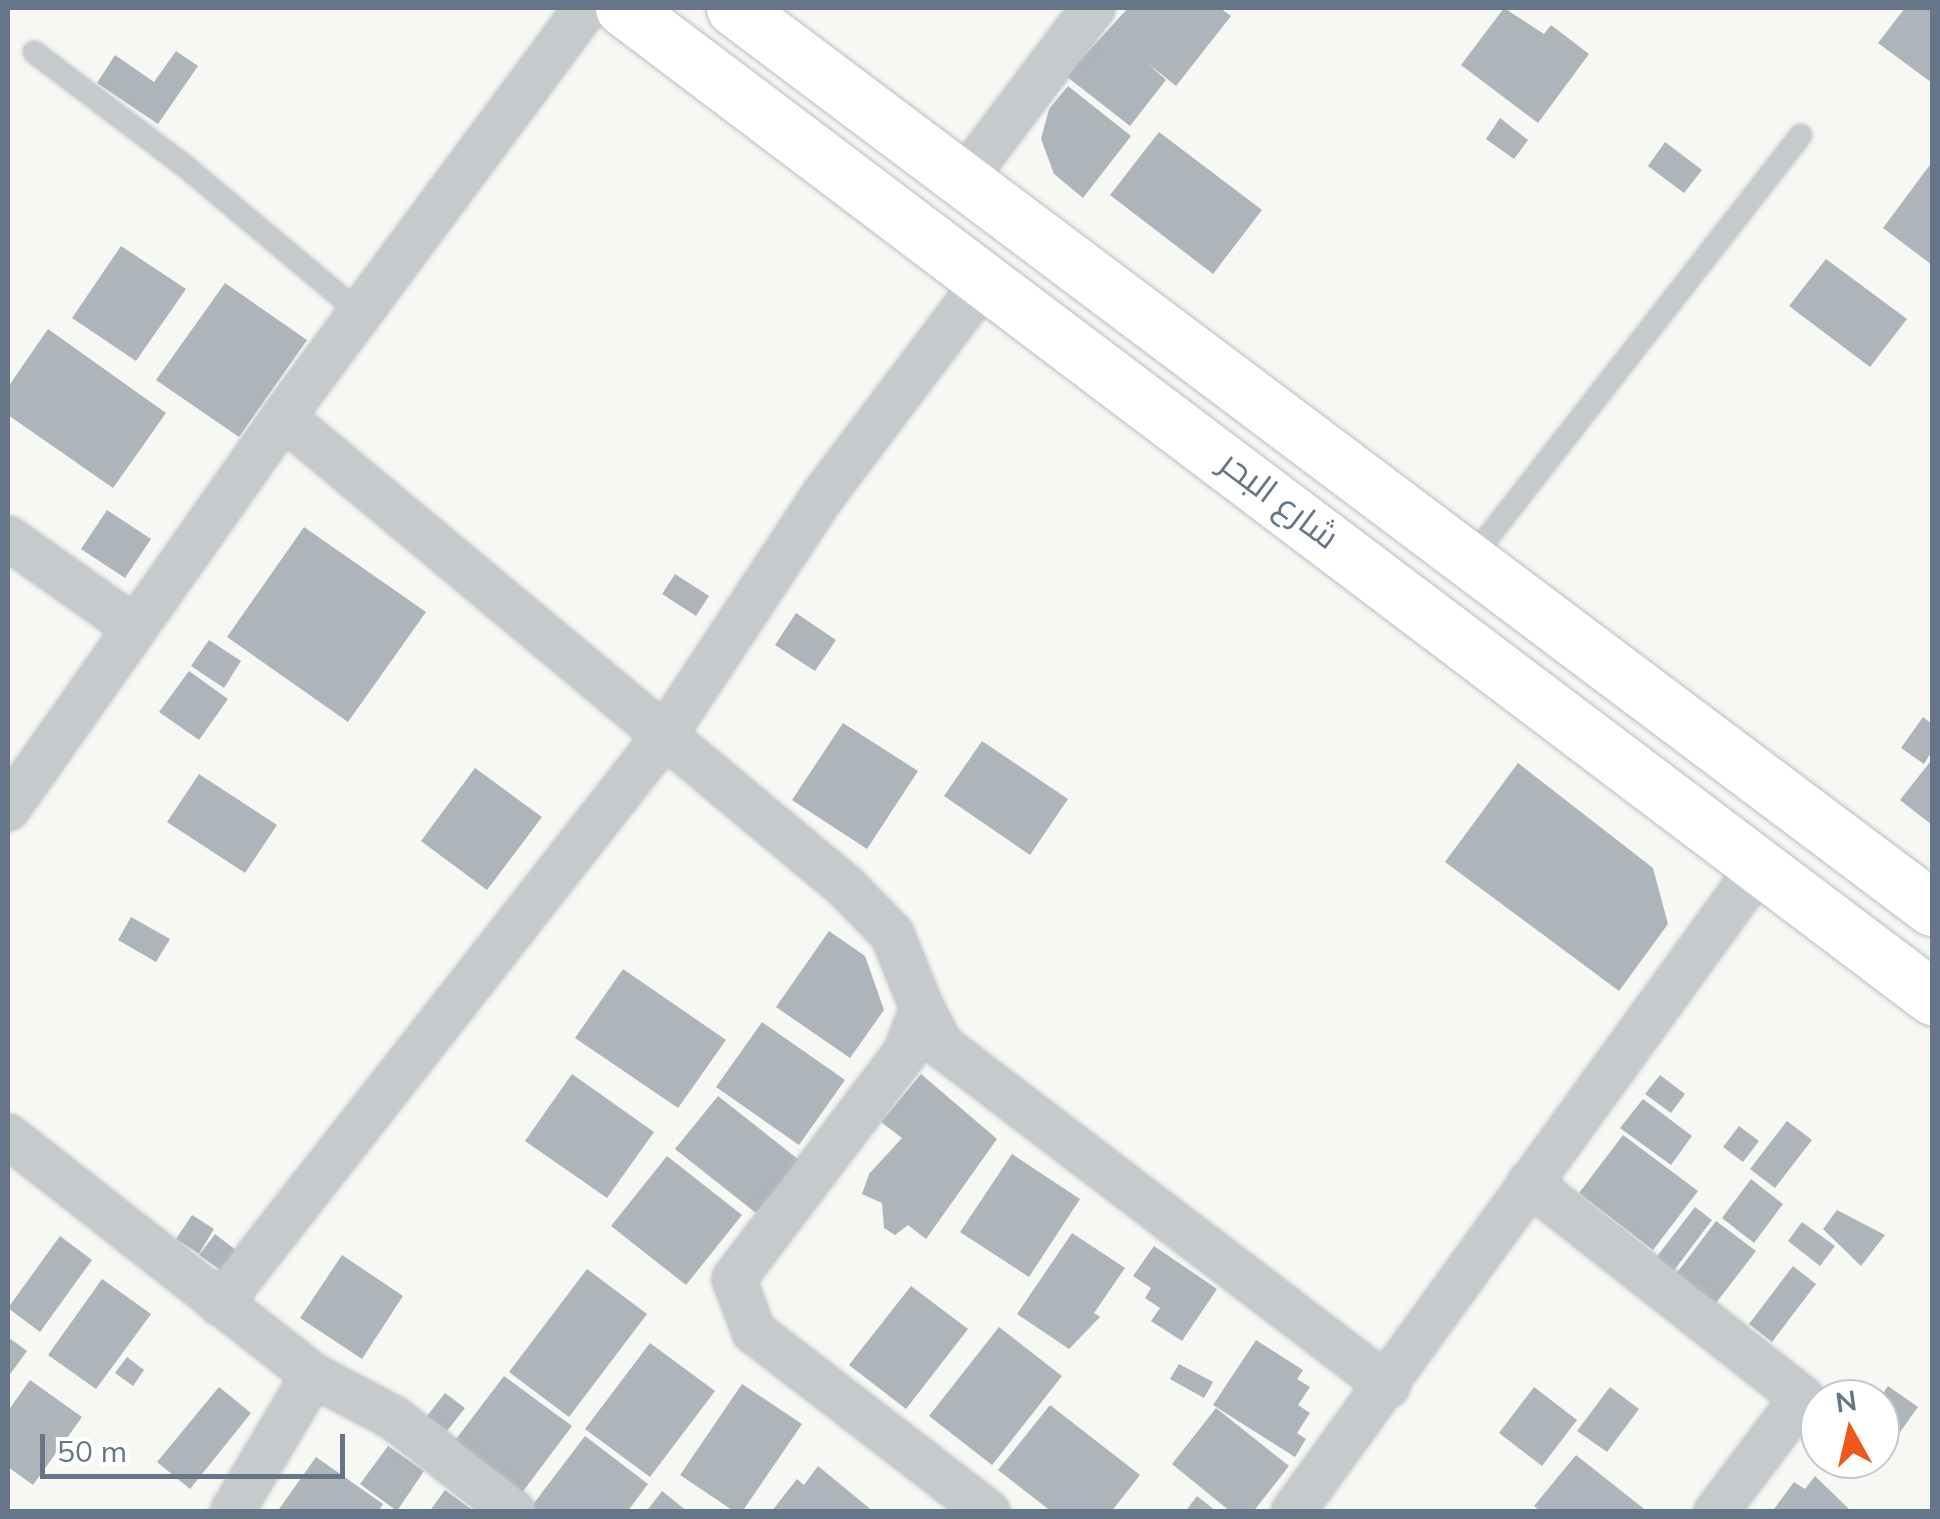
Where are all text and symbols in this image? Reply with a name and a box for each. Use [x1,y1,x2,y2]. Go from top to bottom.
street label: شارع البحر [1212,441,1348,557]
north arrow [1800,1379,1900,1479]
text: N [1833,1382,1859,1420]
scale bar [45,1414,350,1476]
text: 50 m [57,1432,127,1470]

